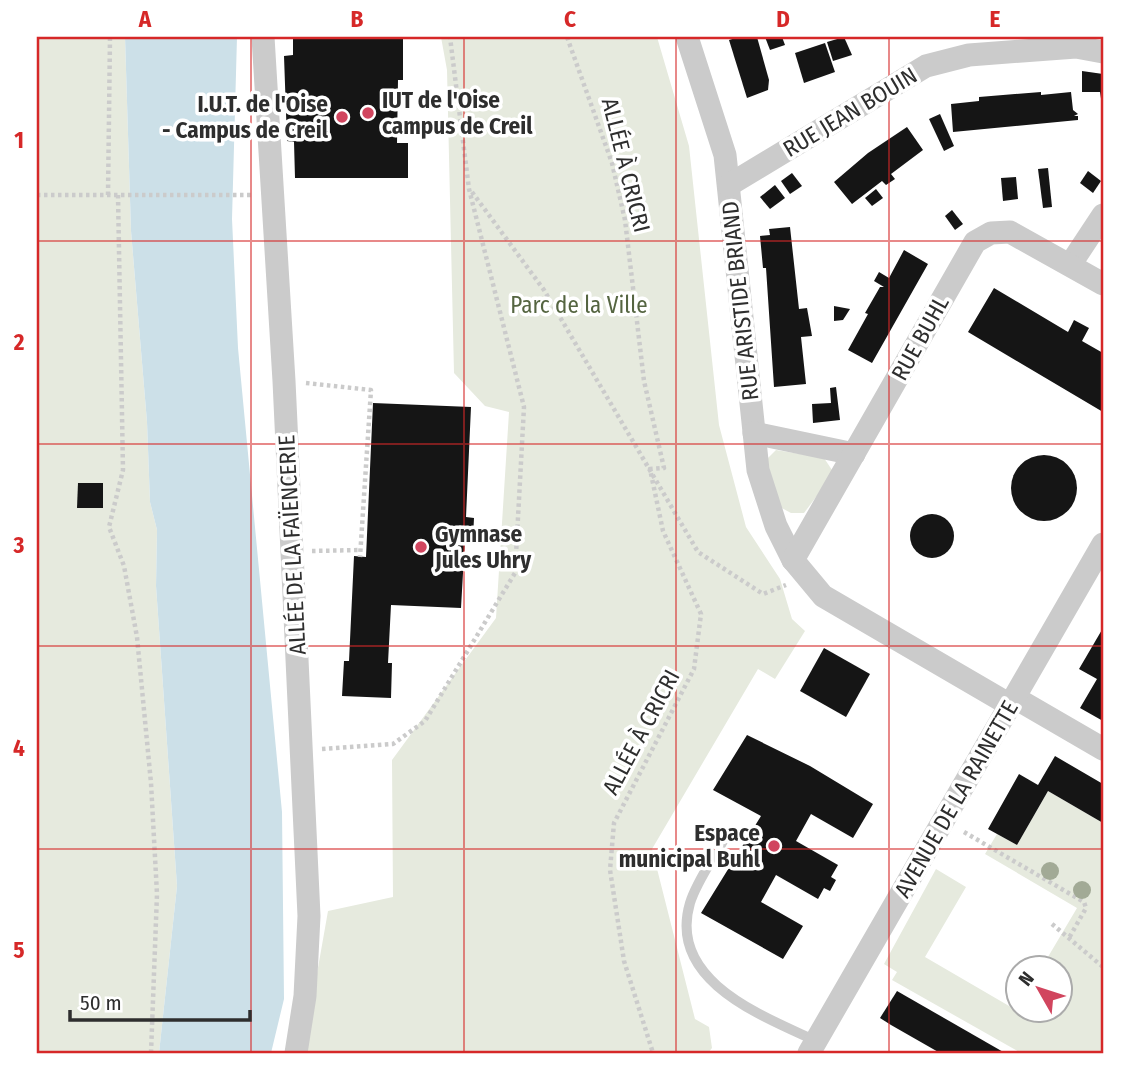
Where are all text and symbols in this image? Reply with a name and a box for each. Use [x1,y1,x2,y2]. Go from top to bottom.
text: A [138,5,152,33]
text: B [351,5,364,33]
text: C [564,5,576,33]
text: D [776,5,790,33]
text: E [990,5,1001,33]
street label: RUE JEAN BOUIN [778,61,922,163]
place label: IUT de l'Oise campus de Creil [382,86,533,140]
place label: I.U.T. de l'Oise - Campus de Creil [162,90,329,144]
street label: ALLÉE À CRICRI [596,95,657,235]
marker: IUT de l'Oise campus de Creil [360,105,376,121]
marker: I.U.T. de l'Oise - Campus de Creil [334,109,350,125]
text: 1 [14,126,24,154]
street label: RUE ARISTIDE BRIAND [716,200,764,402]
park label: Parc de la Ville [510,291,648,319]
street label: RUE BUHL [885,291,955,385]
text: 2 [13,328,25,356]
street label: ALLÉE DE LA FAÏENCERIE [271,434,312,656]
place label: Gymnase Jules Uhry [434,520,532,574]
text: 3 [13,531,25,559]
marker: Gymnase Jules Uhry [413,539,429,555]
street label: ALLÉE À CRICRI [595,664,686,799]
street label: AVENUE DE LA RAINETTE [888,696,1024,902]
text: 4 [13,734,25,762]
place label: Espace municipal Buhl [619,819,761,873]
marker: Espace municipal Buhl [766,838,782,854]
text: 5 [13,936,25,964]
north arrow [1004,954,1074,1024]
text: N [1014,967,1039,990]
scale bar [70,978,250,1022]
text: 50 m [80,990,122,1016]

